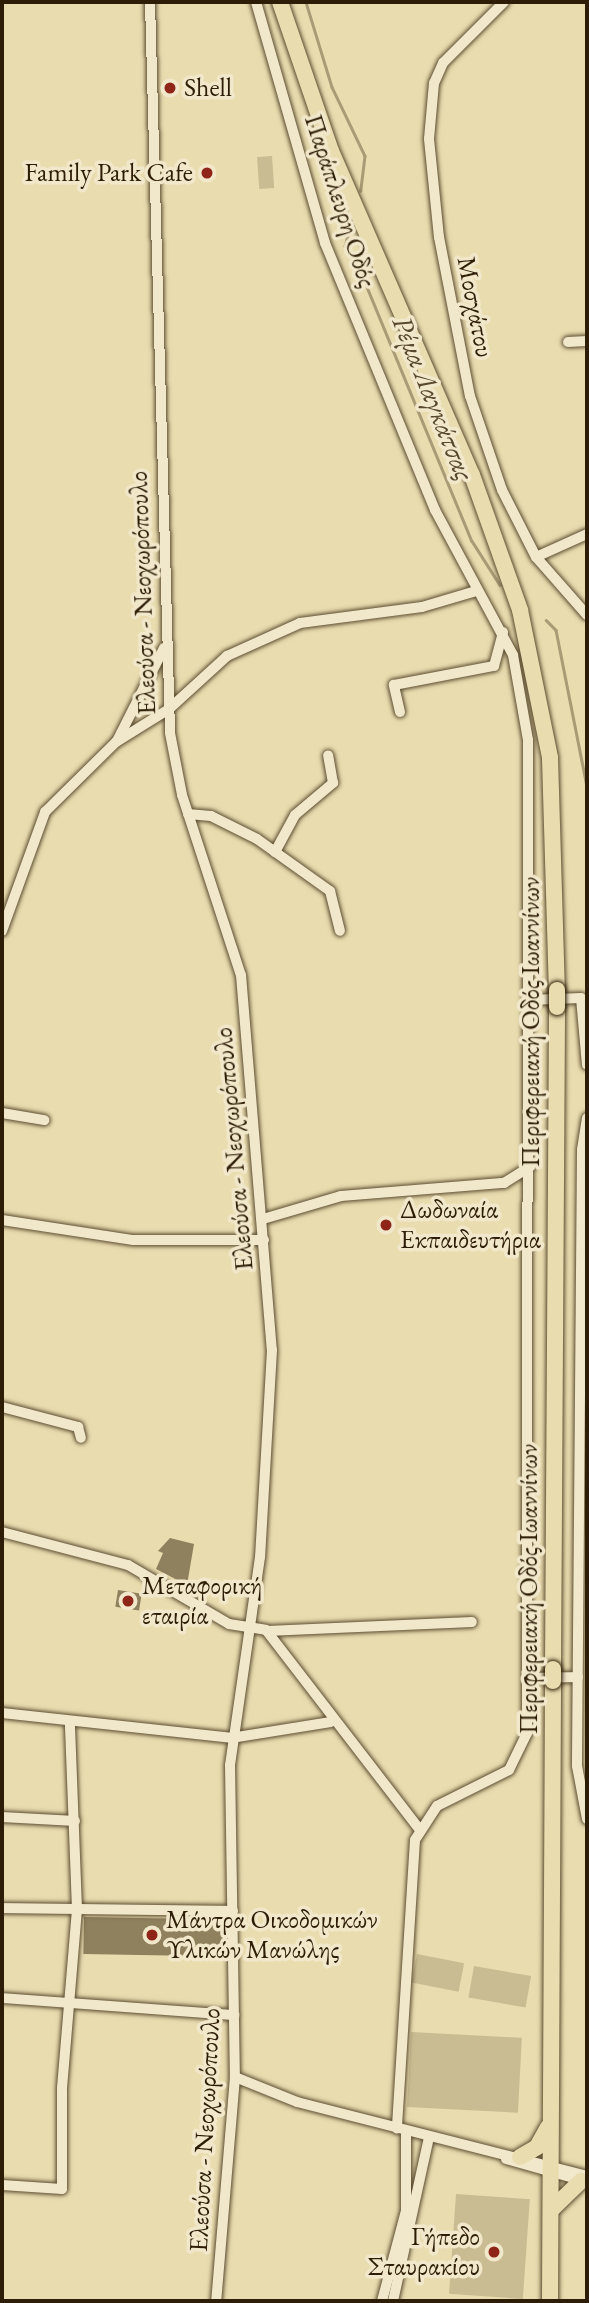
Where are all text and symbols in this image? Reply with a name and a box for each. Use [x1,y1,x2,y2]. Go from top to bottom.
place label: Shell [184,72,232,104]
marker: Shell [162,80,178,96]
street label: Παράπλευρη Οδός [297,111,383,291]
place label: Family Park Cafe [25,157,193,189]
marker: Family Park Cafe [199,165,215,181]
street label: Μοσχάτου [450,254,500,360]
water label: Ρέμα Λαγκάτσας [386,311,482,485]
street label: Ελεούσα - Νεοχωρόπουλο [123,471,163,715]
street label: Περιφερειακή Οδός Ιωαννίνων [515,877,547,1167]
street label: Ελεούσα - Νεοχωρόπουλο [208,1026,260,1272]
place label: Δωδωναία Εκπαιδευτήρια [400,1194,541,1256]
marker: Δωδωναία Εκπαιδευτήρια [378,1217,394,1233]
street label: Περιφερειακή Οδός Ιωαννίνων [513,1444,545,1734]
place label: Μεταφορική εταιρία [142,1570,262,1632]
marker: Μεταφορική εταιρία [120,1593,136,1609]
place label: Μάντρα Οικοδομικών Υλικών Μανώλης [166,1904,378,1966]
marker: Μάντρα Οικοδομικών Υλικών Μανώλης [144,1927,160,1943]
street label: Ελεούσα - Νεοχωρόπουλο [183,2007,227,2253]
place label: Γήπεδο Σταυρακίου [368,2221,480,2282]
marker: Γήπεδο Σταυρακίου [486,2244,502,2260]

